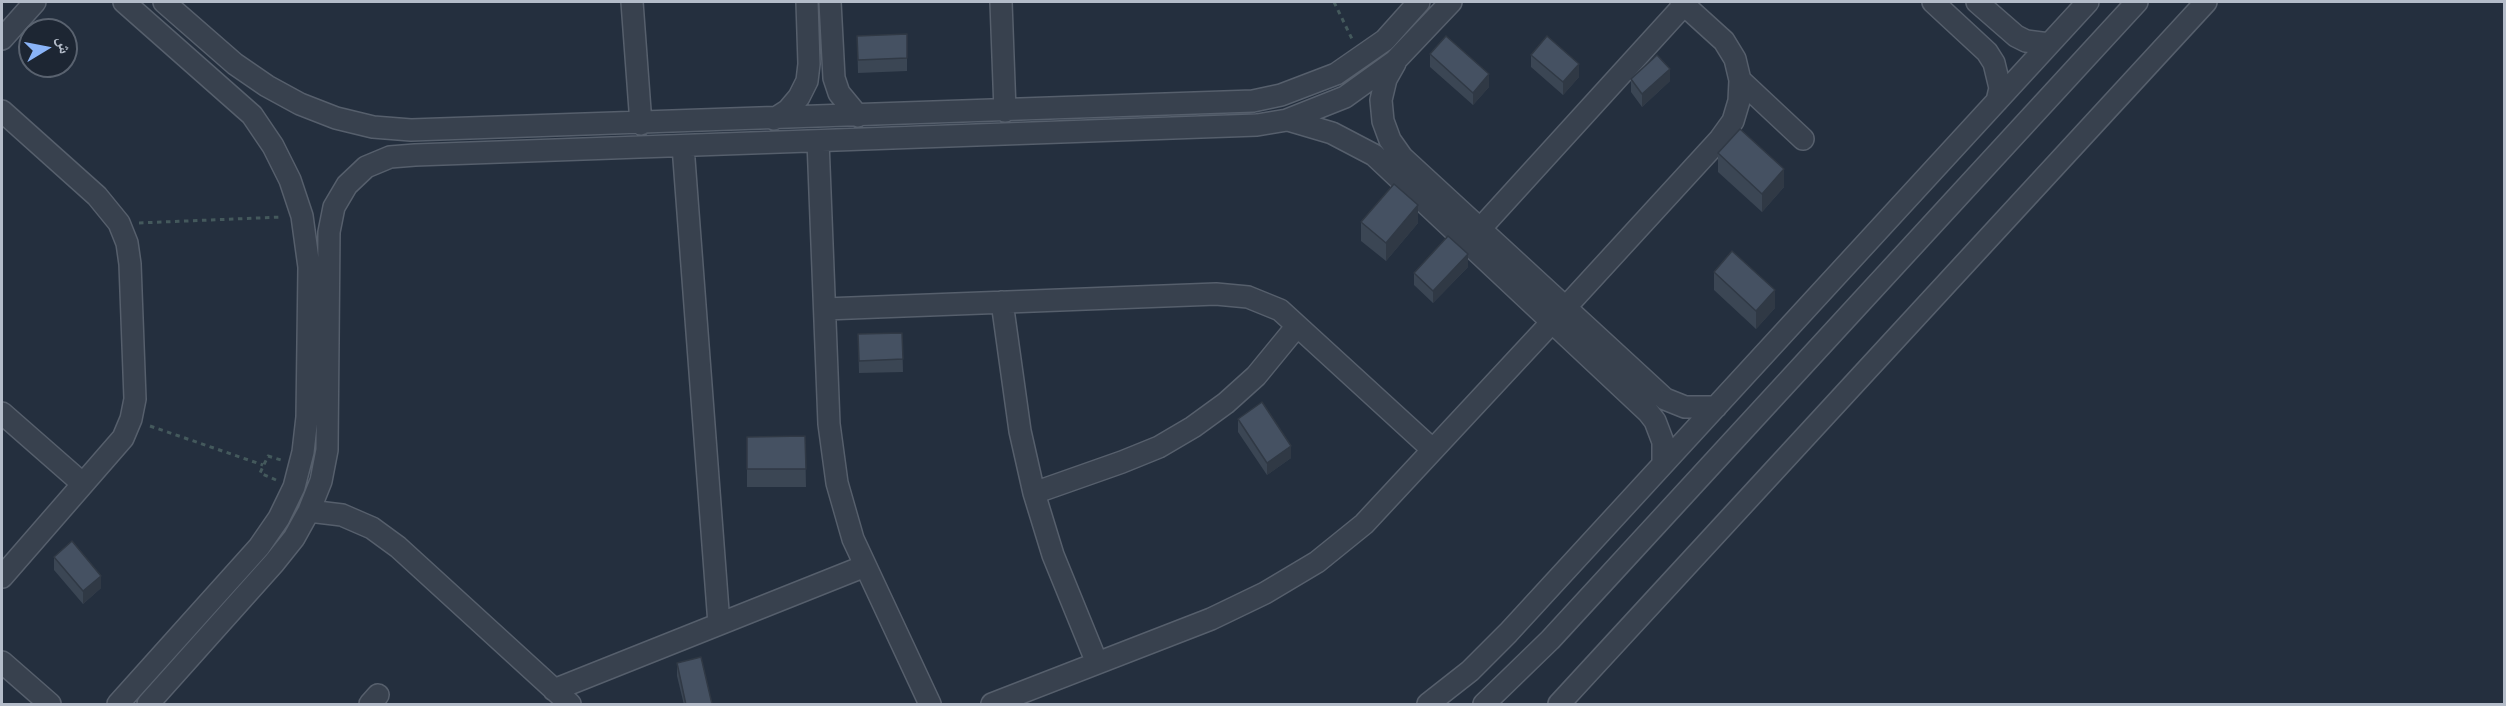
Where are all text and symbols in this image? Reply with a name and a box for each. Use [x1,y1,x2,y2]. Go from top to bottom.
north arrow [18,18,78,78]
text: ش [53,35,75,55]

